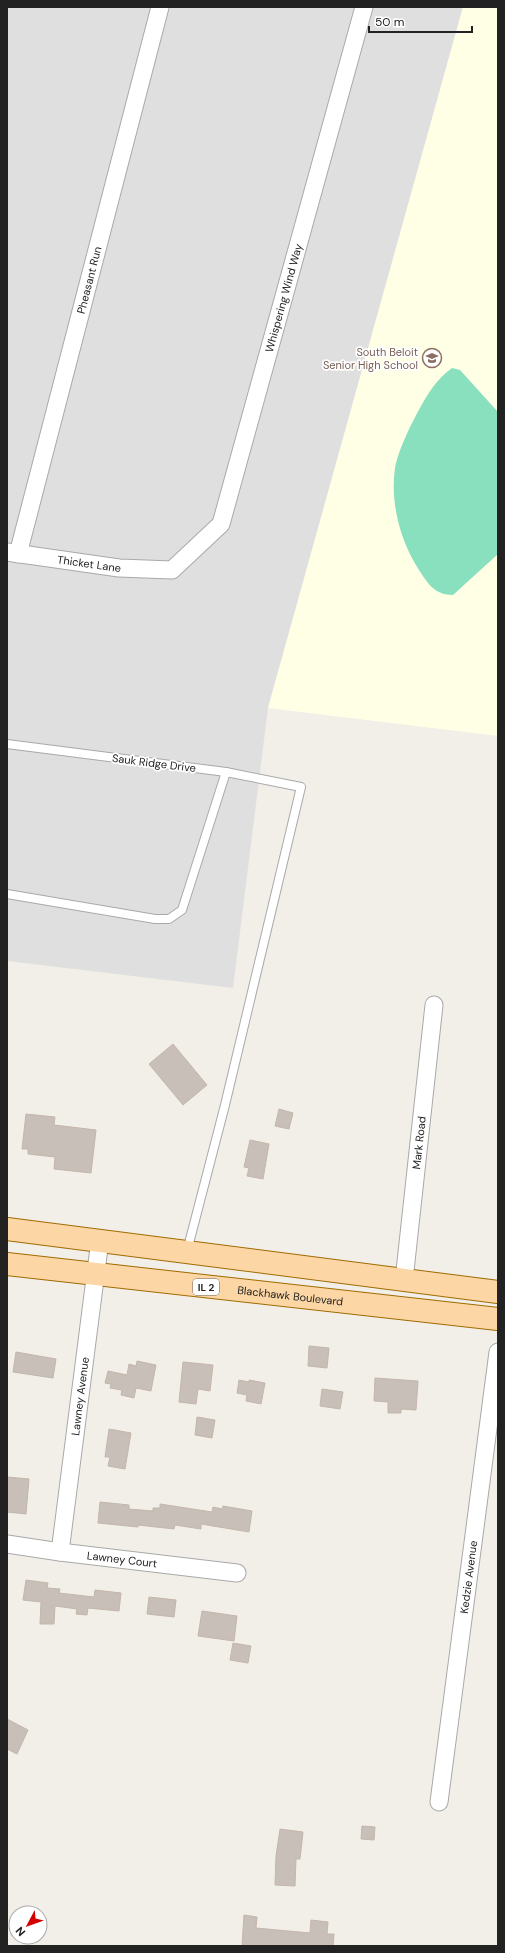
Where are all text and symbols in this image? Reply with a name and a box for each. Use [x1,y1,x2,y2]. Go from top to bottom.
scale bar [369,8,472,34]
text: 50 m [375,14,404,30]
street label: Whispering Wind Way [262,242,305,354]
street label: Pheasant Run [74,245,105,315]
place label: South Beloit Senior High School [323,345,418,372]
school or university icon: South Beloit Senior High School [421,347,443,369]
street label: Thicket Lane [56,552,122,575]
street label: Sauk Ridge Drive [111,751,197,775]
street label: Mark Road [409,1115,429,1170]
road number: IL 2 [193,1279,219,1295]
street label: Blackhawk Boulevard [237,1283,344,1309]
street label: Lawney Avenue [68,1356,92,1436]
street label: Kedzie Avenue [457,1540,480,1614]
street label: Lawney Court [86,1548,158,1570]
north arrow [8,1905,48,1945]
text: N [13,1924,28,1939]

